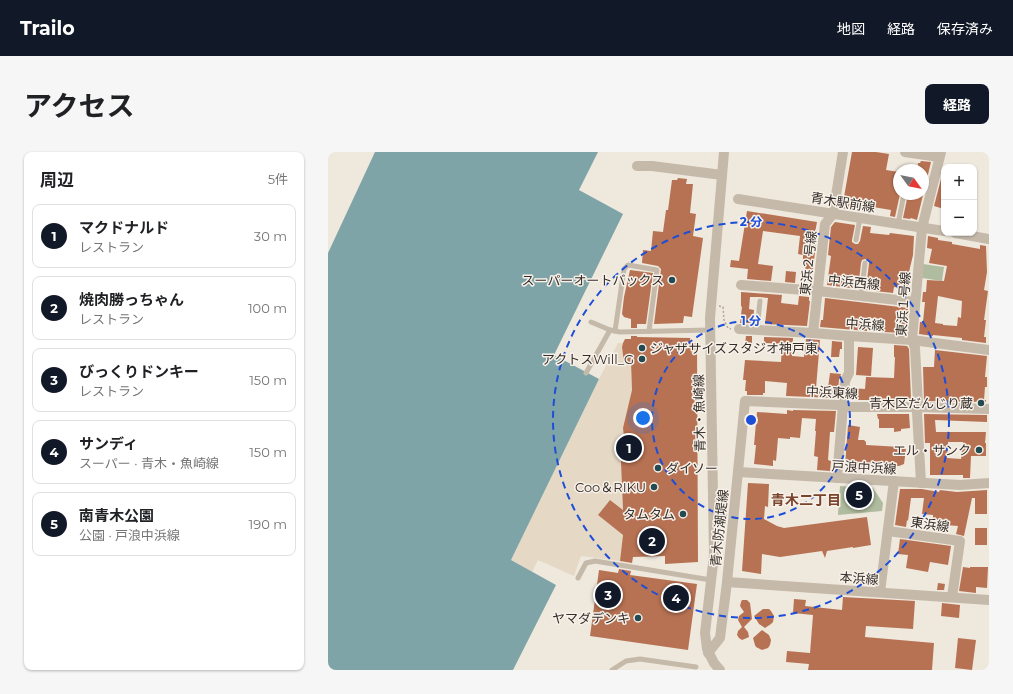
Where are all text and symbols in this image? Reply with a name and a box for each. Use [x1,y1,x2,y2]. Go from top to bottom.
text: Trailo [20,17,75,40]
text: 地図 [837,20,865,38]
text: 経路 [887,20,915,38]
text: 保存済み [937,20,993,38]
button: 経路 [925,84,989,124]
text: アクセス [24,89,135,123]
north arrow [893,164,929,200]
map controls [941,164,977,236]
button: + [941,164,977,200]
text: 周辺 [40,170,74,190]
text: 5件 [268,171,288,187]
street label: 青木駅前線 [810,189,876,215]
button: − [941,200,977,236]
text: 2 分 [740,214,762,229]
text: マクドナルド [79,218,169,237]
text: 1 [51,228,57,244]
text: 30 m [254,228,287,244]
street label: 東浜２号線 [797,230,819,296]
text: レストラン [79,239,144,255]
street label: 中浜西線 [827,271,881,293]
street label: 東浜１号線 [893,271,913,337]
place label: スーパーオートバックス [522,272,664,288]
marker: スーパーオートバックス [667,275,677,285]
text: 焼肉勝っちゃん [79,290,184,309]
text: 2 [50,300,58,316]
text: 100 m [248,300,287,316]
text: レストラン [79,311,144,327]
text: 1 分 [741,313,761,328]
street label: 中浜線 [845,315,885,333]
place label: ジャザサイズスタジオ神戸東 [650,340,818,356]
marker: ジャザサイズスタジオ神戸東 [637,343,647,353]
place label: アクトスWill_G [542,351,634,367]
marker: アクトスWill_G [637,354,647,364]
text: びっくりドンキー [79,362,199,381]
text: 3 [50,372,58,388]
text: 150 m [249,372,287,388]
street label: 青木・魚崎線 [690,374,708,452]
text: レストラン [79,383,144,399]
street label: 中浜東線 [806,383,858,401]
place label: 青木区だんじり蔵 [869,395,973,411]
marker: 青木区だんじり蔵 [976,398,986,408]
your location [633,408,653,428]
centre of rings [744,413,758,427]
pin: 1 [616,433,642,463]
text: サンディ [79,434,138,453]
place label: エル・サンク [893,442,971,458]
text: 4 [50,444,58,460]
text: 150 m [249,444,287,460]
marker: エル・サンク [974,445,984,455]
text: スーパー · 青木・魚崎線 [79,455,219,471]
street label: 戸浪中浜線 [831,457,897,477]
place label: ダイソー [666,460,718,476]
marker: ダイソー [653,463,663,473]
place label: Coo＆RIKU [575,479,646,495]
pin: 5 [846,480,872,510]
marker: Coo＆RIKU [649,482,659,492]
street label: 青木防潮堤線 [707,488,731,568]
district label: 青木二丁目 [771,491,841,509]
text: 南青木公園 [79,506,154,525]
place label: タムタム [623,506,675,522]
marker: タムタム [678,509,688,519]
street label: 東浜線 [910,513,950,535]
text: 5 [50,516,58,532]
text: 190 m [249,516,287,532]
pin: 2 [639,526,665,556]
text: 公園 · 戸浪中浜線 [79,527,180,543]
street label: 本浜線 [839,569,879,587]
pin: 3 [595,580,621,610]
pin: 4 [663,583,689,613]
place label: ヤマダデンキ [552,610,630,626]
marker: ヤマダデンキ [633,613,643,623]

